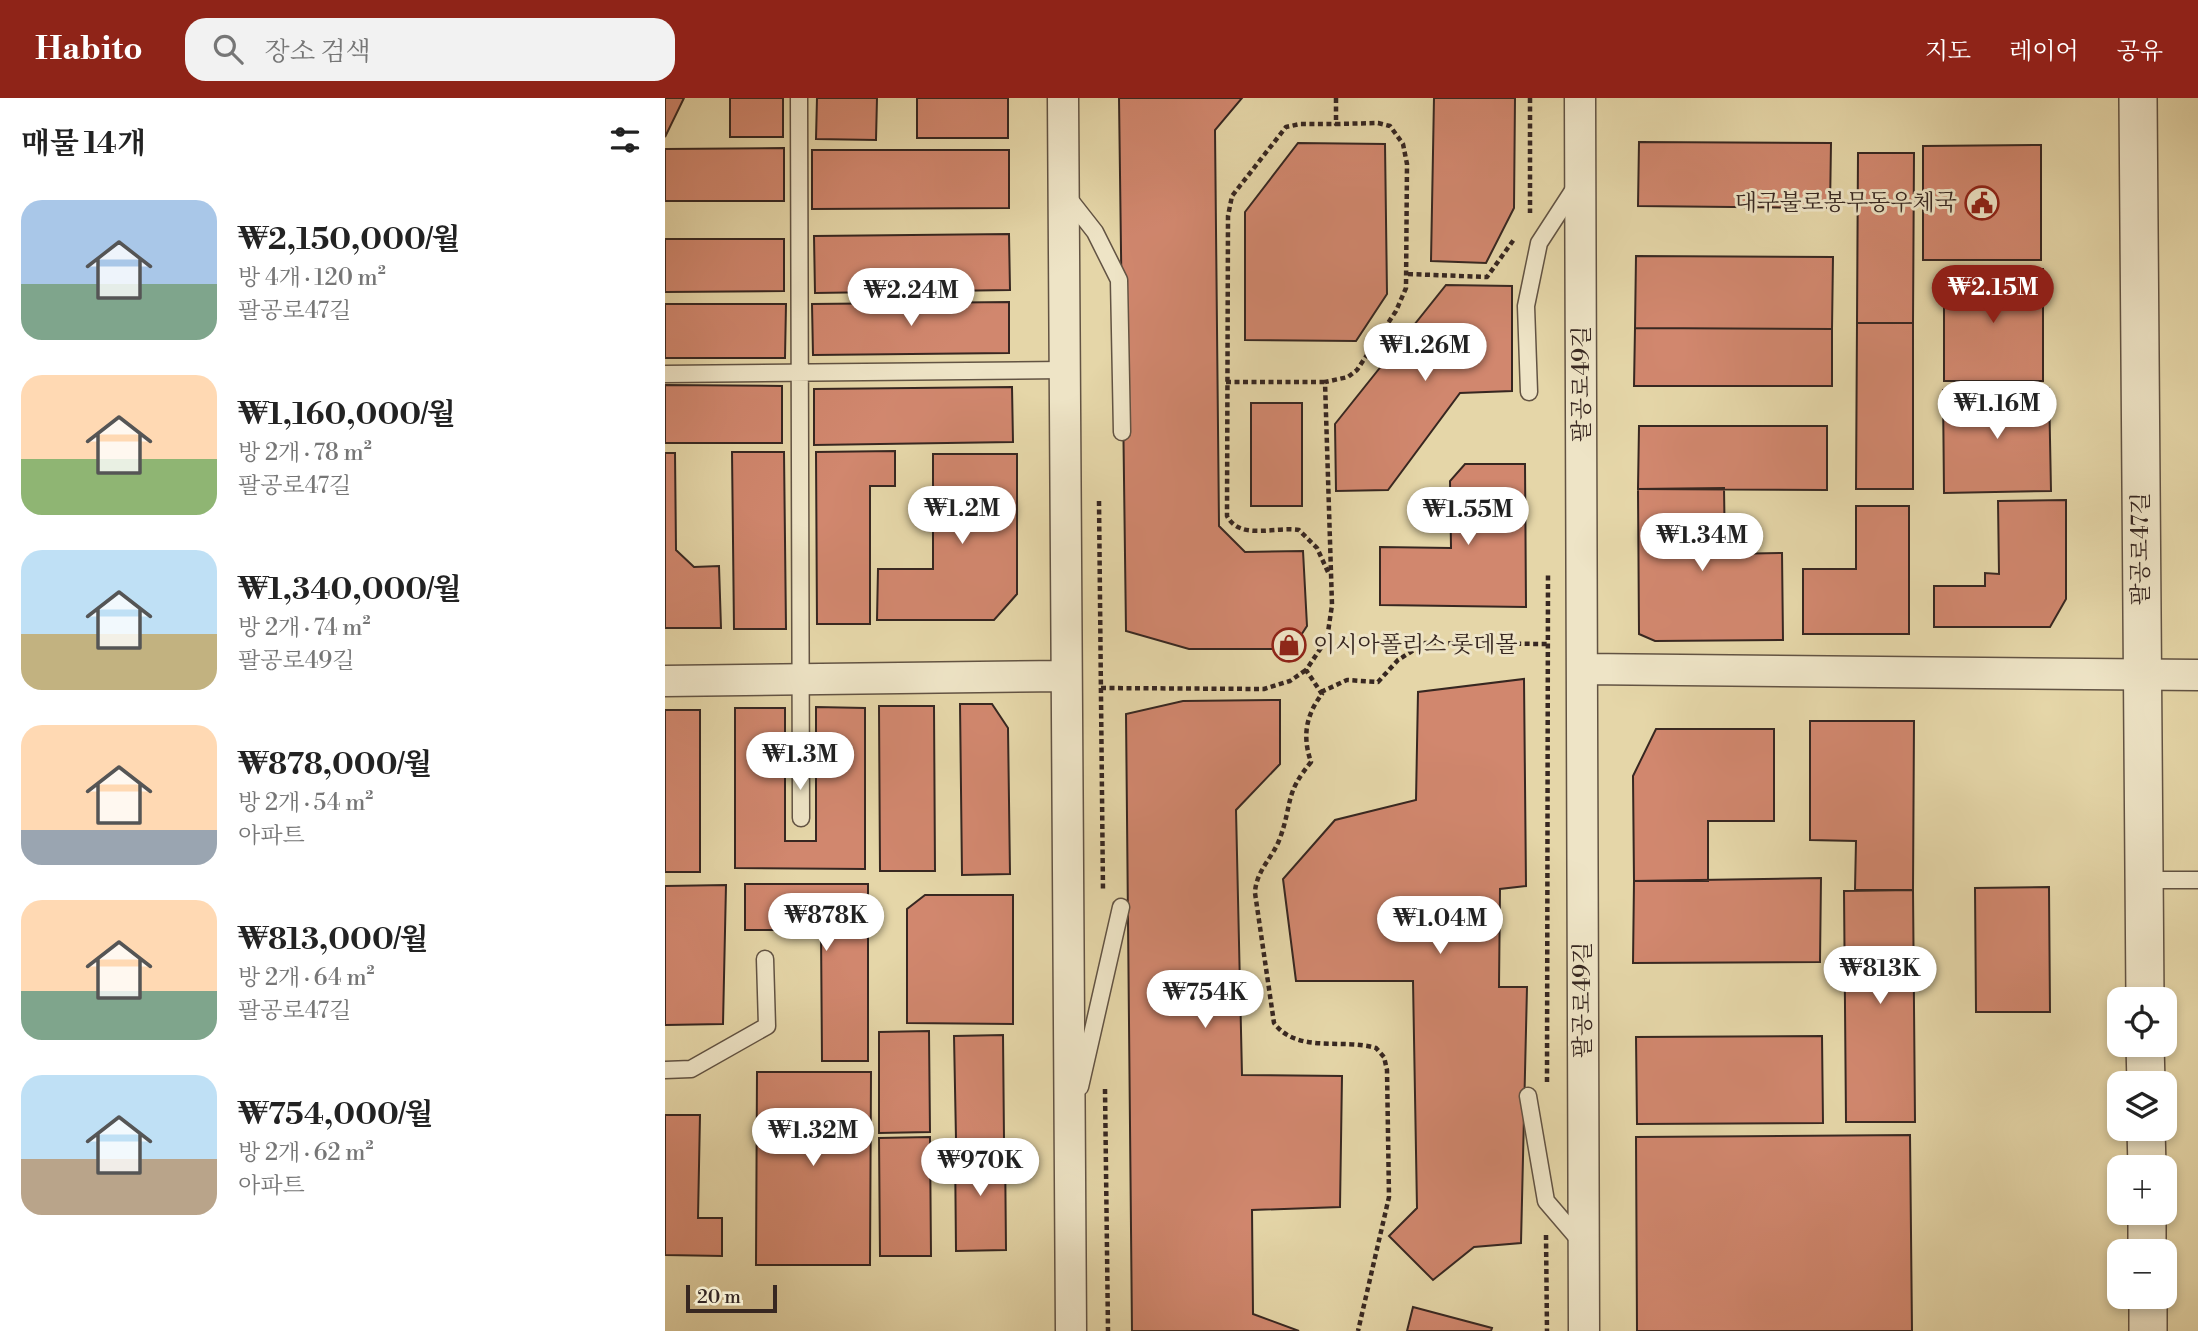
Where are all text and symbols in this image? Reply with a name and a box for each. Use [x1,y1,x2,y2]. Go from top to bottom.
search box [185,18,675,81]
text: Habito [35,29,143,70]
icon: search [209,30,247,68]
text: 장소 검색 [265,36,371,68]
text: 지도 [1925,37,1971,67]
text: 레이어 [2009,37,2079,67]
text: 공유 [2117,37,2163,67]
icon: filters [606,121,644,159]
text: 매물 14개 [21,125,146,163]
public building icon: 대구불로봉무동우체국 [1963,184,2001,222]
place label: 대구불로봉무동우체국 [1735,189,1957,217]
text: ₩2,150,000/월 [238,221,460,259]
icon: home [77,228,161,312]
text: 방 4개 · 120 m² [238,264,386,292]
pin: ₩2.15M [1936,266,2050,325]
pin: ₩2.24M [854,268,968,328]
text: ₩2.15M [1948,274,2038,302]
text: ₩2.24M [864,277,958,305]
text: 팔공로47길 [238,297,351,325]
pin: ₩1.26M [1368,324,1482,383]
street label: 팔공로49길 [1568,326,1596,442]
text: ₩1.26M [1380,332,1470,360]
pin: ₩1.16M [1940,382,2054,441]
text: ₩1.16M [1954,390,2040,418]
text: ₩1,160,000/월 [238,396,456,434]
icon: home [77,403,161,487]
text: 방 2개 · 78 m² [238,439,372,467]
text: 팔공로47길 [238,472,351,500]
pin: ₩1.2M [913,486,1011,546]
pin: ₩1.55M [1411,488,1525,547]
street label: 팔공로47길 [2127,492,2155,606]
text: ₩1.2M [924,495,1000,523]
text: ₩1.55M [1423,496,1513,524]
pin: ₩1.34M [1645,514,1759,573]
text: ₩1.34M [1656,522,1748,550]
text: ₩1,340,000/월 [238,571,462,609]
icon: home [77,578,161,662]
text: 방 2개 · 74 m² [238,614,371,642]
shop icon: 이시아폴리스 롯데몰 [1270,626,1308,664]
place label: 이시아폴리스 롯데몰 [1313,631,1518,659]
text: 팔공로49길 [238,647,355,675]
pin: ₩1.3M [751,732,849,792]
text: ₩1.3M [762,741,838,769]
text: ₩878,000/월 [238,746,432,784]
icon: home [77,753,161,837]
text: 방 2개 · 54 m² [238,789,373,817]
text: 아파트 [238,822,305,850]
pin: ₩878K [777,894,875,953]
pin: ₩1.04M [1383,896,1497,956]
text: ₩878K [784,902,868,930]
text: ₩1.04M [1393,905,1487,933]
text: ₩813,000/월 [238,921,428,959]
icon: home [77,928,161,1012]
street label: 팔공로49길 [1569,942,1597,1058]
pin: ₩813K [1831,946,1929,1006]
text: ₩813K [1840,955,1920,983]
text: 방 2개 · 64 m² [238,964,375,992]
pin: ₩754K [1156,970,1254,1030]
text: ₩754K [1163,979,1247,1007]
map controls [2107,987,2177,1309]
button: locate [2107,987,2177,1057]
text: 팔공로47길 [238,997,351,1025]
button: layers [2107,1071,2177,1141]
text: ₩754,000/월 [238,1096,433,1134]
icon: home [77,1103,161,1187]
pin: ₩1.32M [756,1108,870,1168]
text: ₩1.32M [768,1117,858,1145]
pin: ₩970K [931,1138,1029,1198]
text: 방 2개 · 62 m² [238,1139,374,1167]
text: ₩970K [937,1147,1023,1175]
button: + [2107,1155,2177,1225]
text: 아파트 [238,1172,305,1200]
button: − [2107,1239,2177,1309]
scale bar [686,1282,777,1314]
text: 20 m [697,1285,741,1309]

